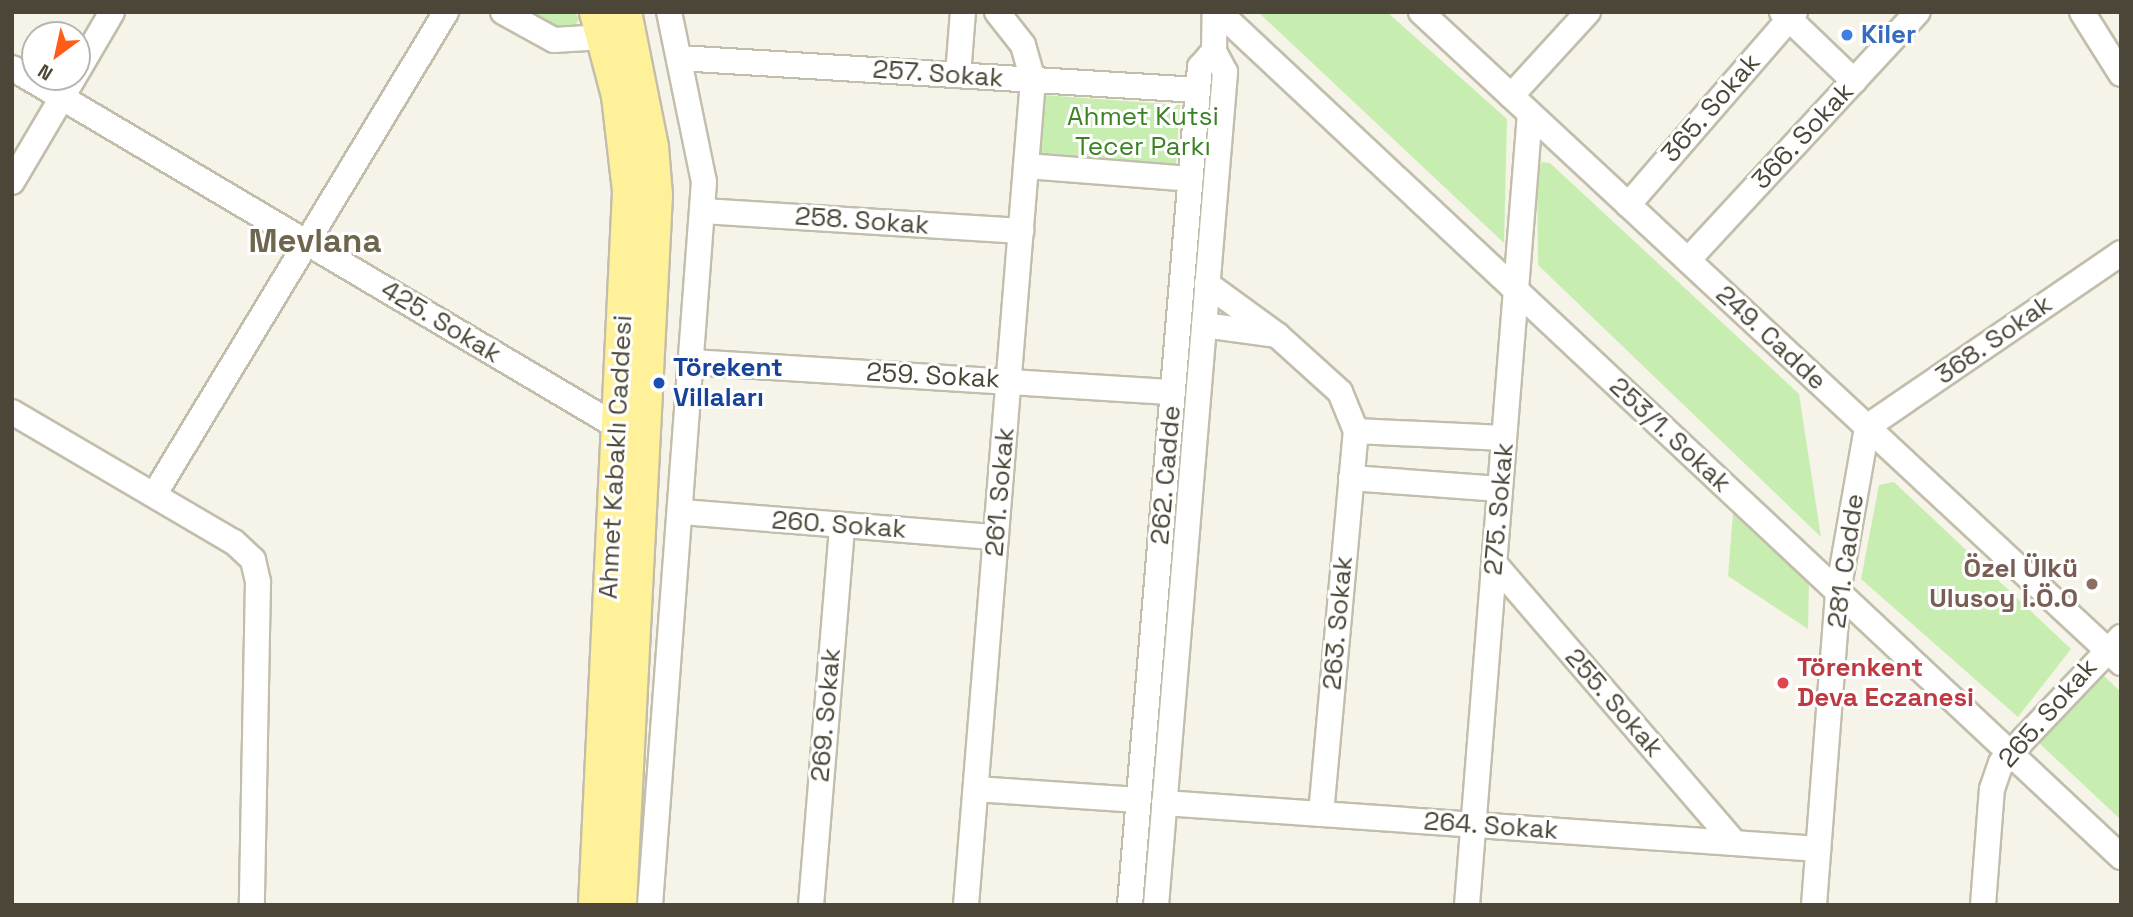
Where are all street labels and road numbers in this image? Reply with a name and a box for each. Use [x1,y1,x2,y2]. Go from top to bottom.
street label: 365. Sokak [1655,47,1767,169]
street label: 257. Sokak [871,54,1005,94]
street label: 366. Sokak [1745,76,1861,196]
street label: 258. Sokak [793,201,931,241]
street label: 425. Sokak [375,274,507,370]
street label: 249. Cadde [1709,279,1833,397]
street label: 368. Sokak [1929,288,2059,392]
street label: Ahmet Kabaklı Caddesi [593,314,639,600]
street label: 259. Sokak [865,357,1001,395]
street label: 253/1. Sokak [1603,371,1737,499]
street label: 262. Cadde [1144,404,1188,546]
street label: 261. Sokak [979,426,1021,558]
street label: 275. Sokak [1478,441,1520,577]
street label: 281. Cadde [1821,491,1871,631]
street label: 260. Sokak [770,505,908,545]
street label: 263. Sokak [1317,554,1359,692]
street label: 255. Sokak [1558,642,1670,764]
street label: 269. Sokak [805,646,847,784]
street label: 265. Sokak [1992,652,2104,774]
street label: 264. Sokak [1422,806,1560,846]

